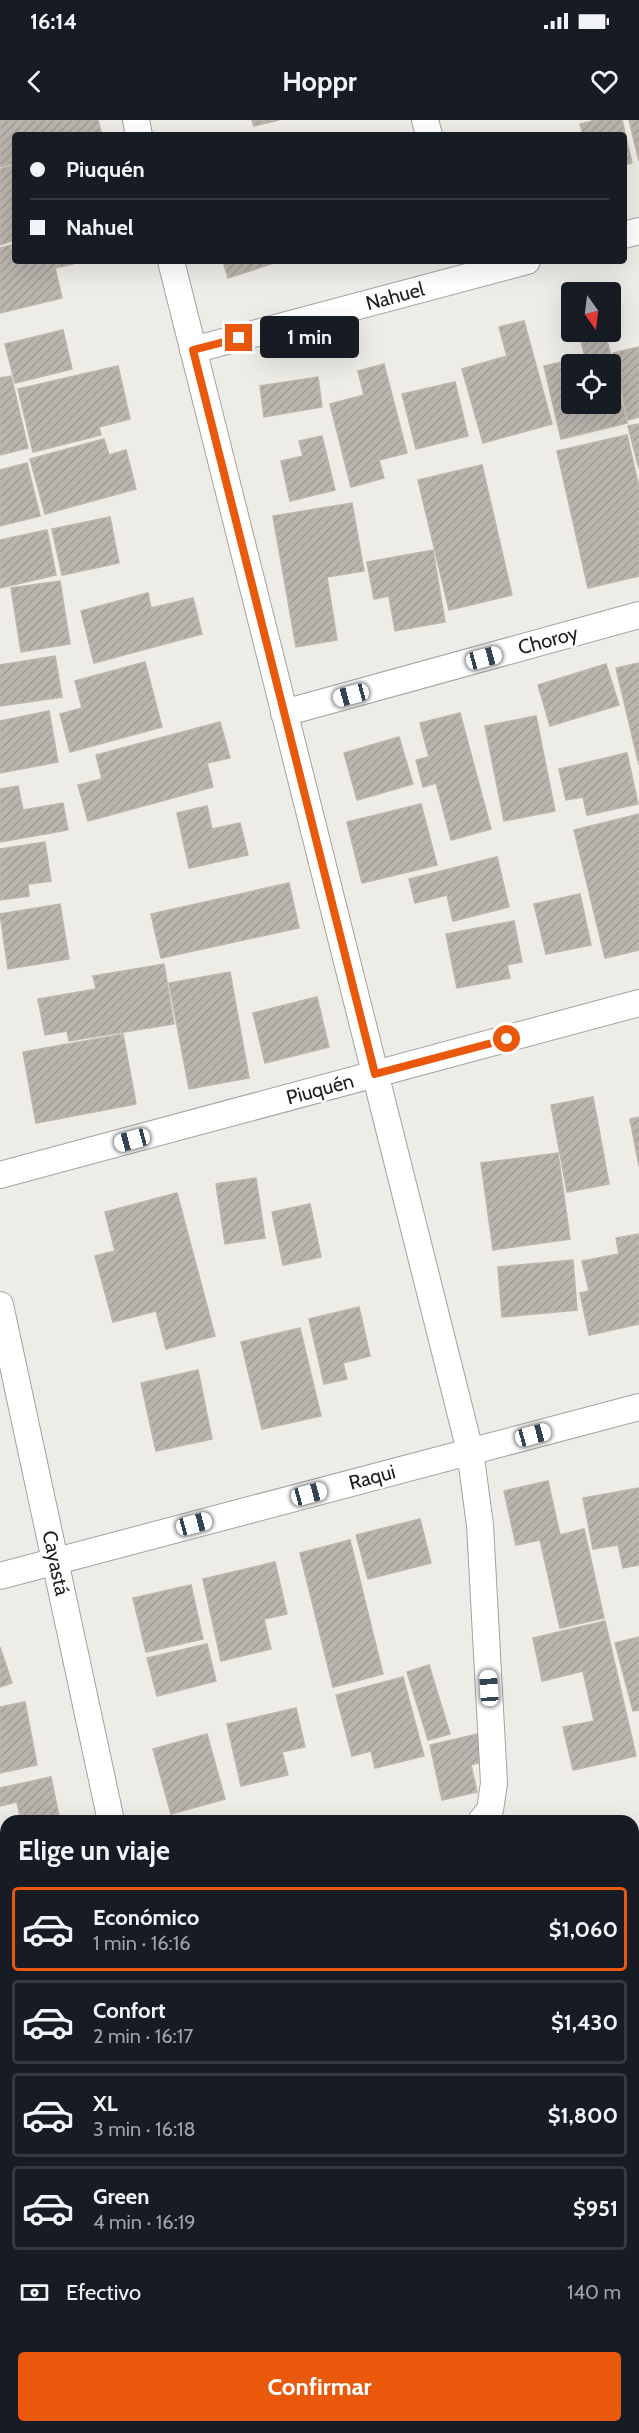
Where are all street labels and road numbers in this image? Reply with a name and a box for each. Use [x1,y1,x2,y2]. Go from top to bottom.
street label: Nahuel [363,277,427,315]
street label: Choroy [515,621,581,659]
street label: Piuquén [284,1068,356,1110]
street label: Raqui [346,1459,398,1495]
street label: Cayastá [37,1528,75,1598]

